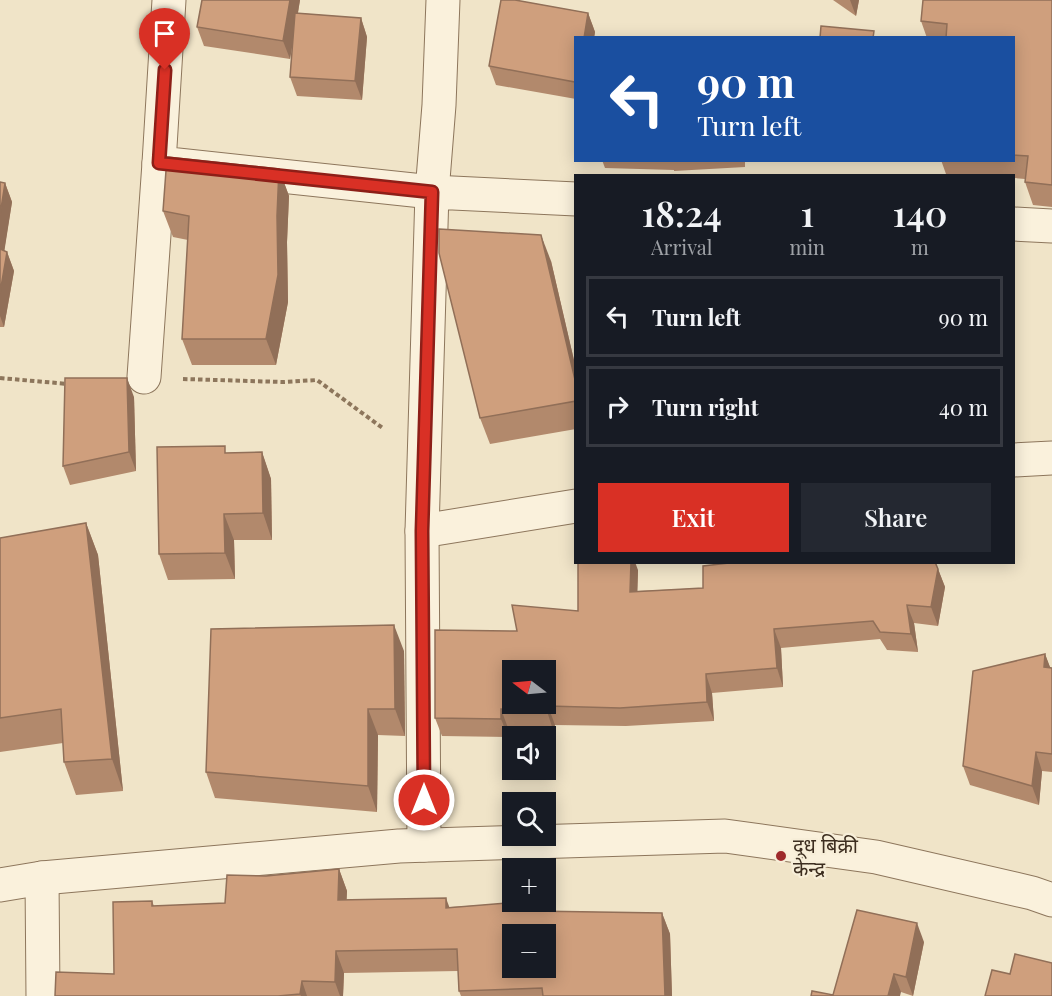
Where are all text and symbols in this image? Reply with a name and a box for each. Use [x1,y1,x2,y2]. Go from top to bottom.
pin [139,8,190,70]
icon: arrive [148,17,181,50]
text: 90 m [697,53,795,109]
icon: left [598,60,676,138]
text: Turn left [697,107,801,143]
text: 18:24 [642,188,722,236]
text: 1 [800,188,814,236]
text: 140 [893,188,947,236]
text: Arrival [651,233,713,260]
text: min [789,233,825,260]
text: m [911,233,929,260]
icon: left [601,300,634,333]
text: Turn left [652,302,741,332]
text: 90 m [939,302,988,332]
icon: right [601,390,634,423]
text: Turn right [652,392,758,422]
text: 40 m [939,392,988,422]
button: Exit [598,483,789,552]
button: Share [801,483,991,552]
north arrow [502,660,556,714]
map controls [502,660,556,978]
button: sound [502,726,556,780]
position arrow [392,768,456,832]
button: search [502,792,556,846]
place label: दूध बिक्री केन्द्र [793,831,859,881]
marker: दूध बिक्री केन्द्र [774,849,788,863]
button: + [502,858,556,912]
button: − [502,924,556,978]

